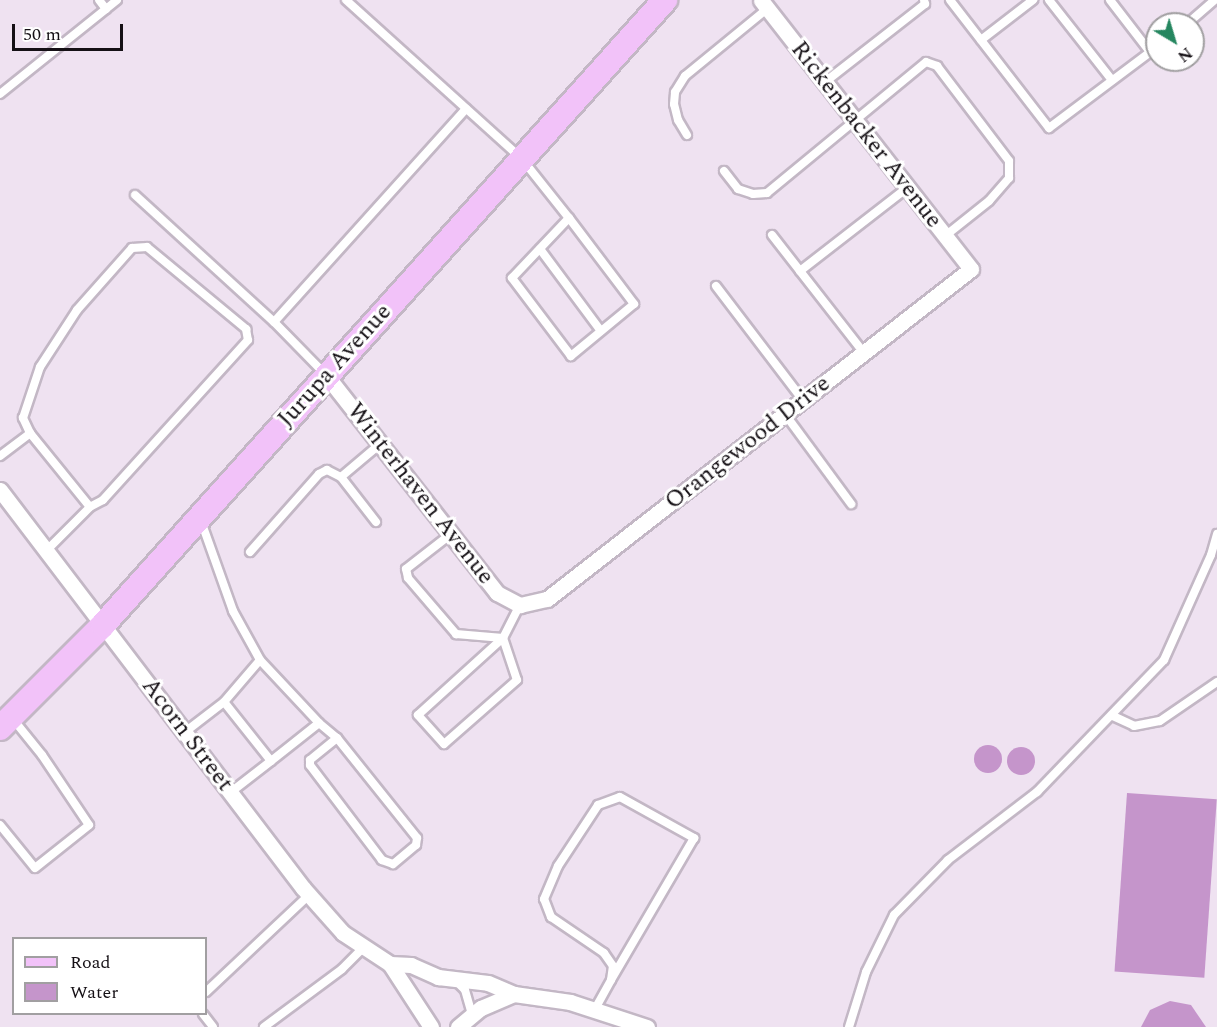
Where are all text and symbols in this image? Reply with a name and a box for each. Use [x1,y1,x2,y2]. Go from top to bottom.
scale bar [15,12,126,50]
north arrow [1145,12,1205,72]
text: 50 m [23,21,61,48]
street label: Rickenbacker Avenue [784,36,948,234]
text: N [1172,41,1197,68]
street label: Jurupa Avenue [272,298,398,434]
street label: Orangewood Drive [660,370,836,516]
street label: Winterhaven Avenue [340,398,500,590]
street label: Acorn Street [135,673,239,797]
legend [12,937,207,1015]
text: Road [70,949,111,976]
text: Water [70,979,118,1006]

